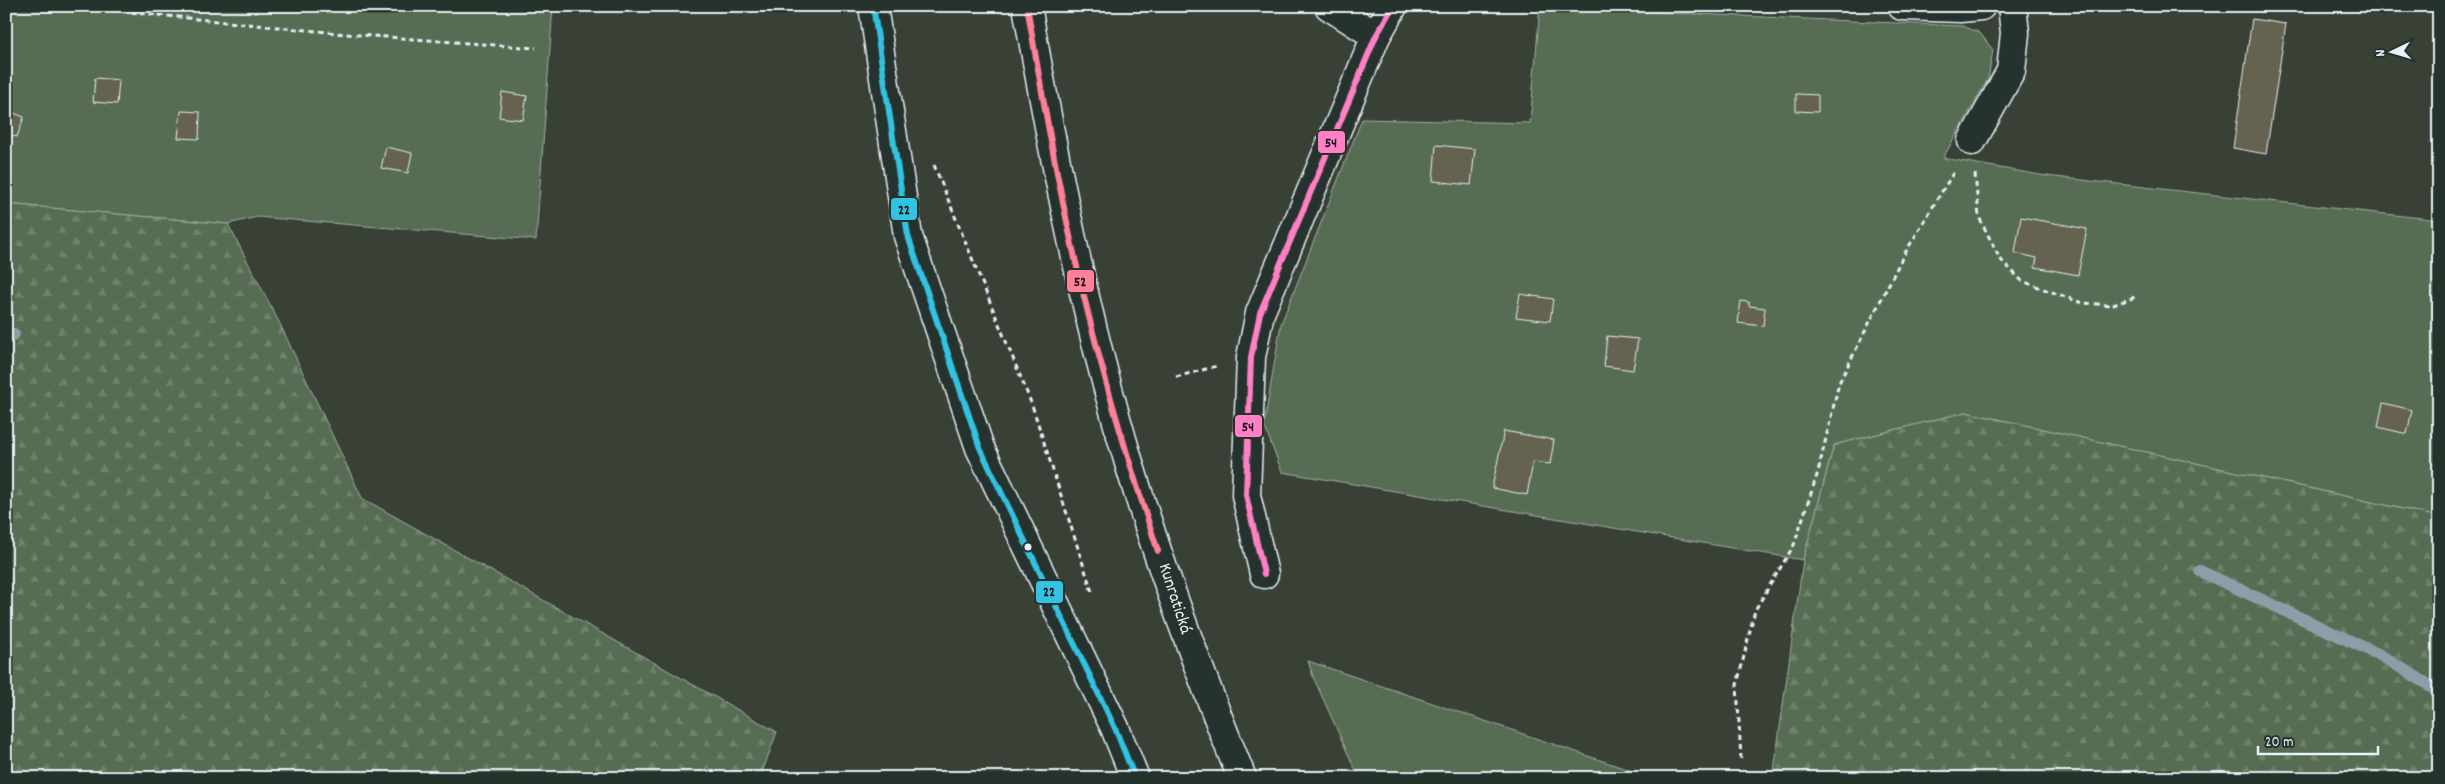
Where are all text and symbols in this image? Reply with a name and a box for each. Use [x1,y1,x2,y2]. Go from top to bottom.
north arrow [2368,28,2418,78]
text: N [2371,49,2391,57]
line badge: 54 [1317,130,1346,154]
text: 54 [1325,134,1337,154]
line badge: 22 [890,197,918,221]
text: 22 [898,201,910,221]
line badge: 52 [1066,269,1095,293]
text: 52 [1074,273,1086,293]
line badge: 54 [1234,414,1263,438]
text: 54 [1242,418,1254,438]
unlabelled marker [1023,542,1033,552]
street label: Kunratická [1151,560,1197,638]
line badge: 22 [1035,580,1064,604]
text: 22 [1043,583,1055,603]
scale bar [2258,724,2378,756]
text: 20 m [2265,732,2293,754]

